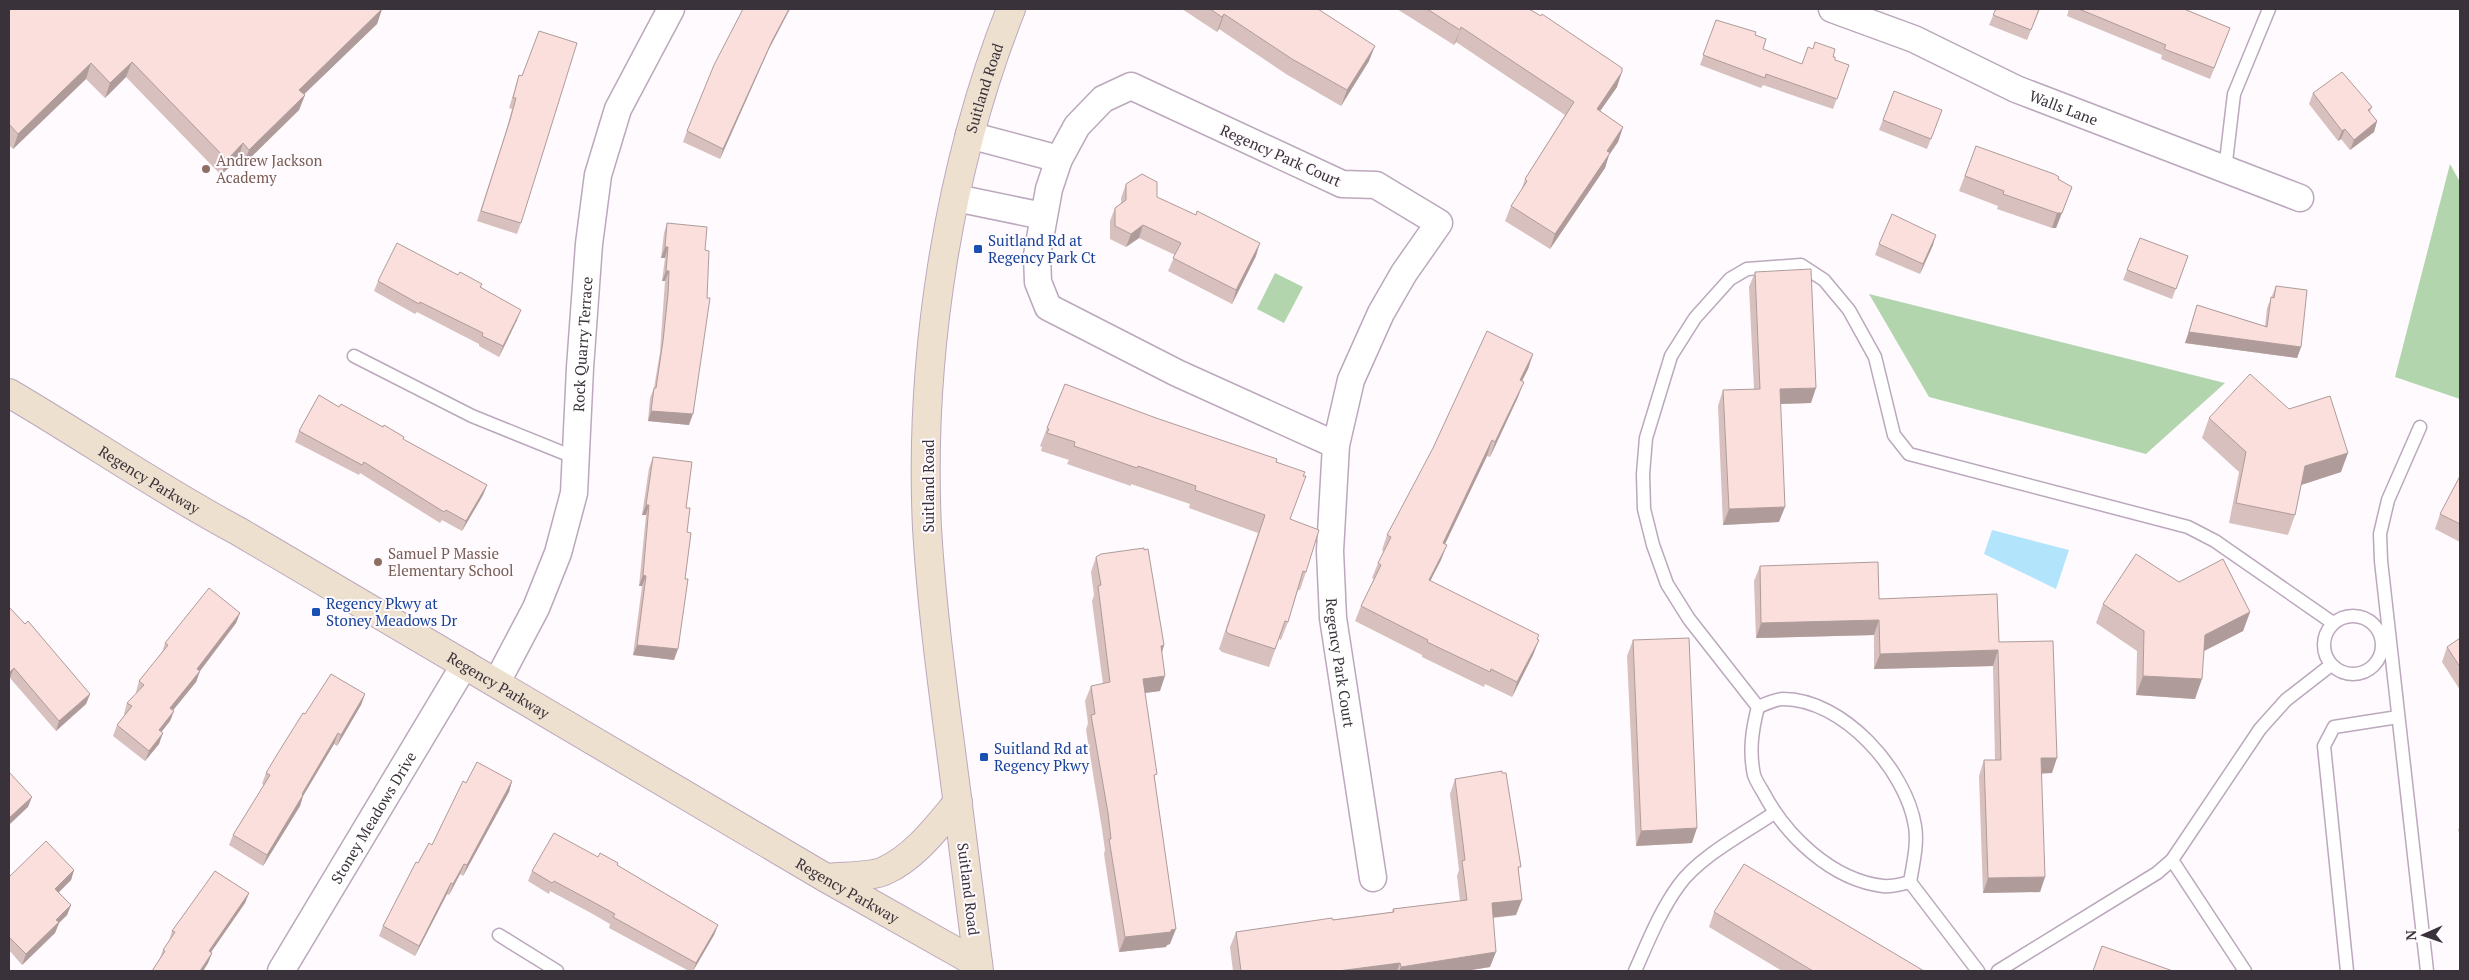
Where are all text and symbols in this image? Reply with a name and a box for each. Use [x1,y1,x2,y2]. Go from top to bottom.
street label: Suitland Road [961,40,1007,135]
street label: Walls Lane [2026,85,2101,130]
street label: Regency Park Court [1217,119,1345,191]
place label: Andrew Jackson Academy [216,150,323,187]
marker: Andrew Jackson Academy [200,163,212,175]
place label: Suitland Rd at Regency Park Ct [988,230,1096,267]
marker: Suitland Rd at Regency Park Ct [972,243,984,255]
street label: Rock Quarry Terrace [568,276,597,412]
street label: Suitland Road [918,439,938,533]
street label: Regency Parkway [95,441,204,518]
place label: Samuel P Massie Elementary School [388,543,514,580]
marker: Samuel P Massie Elementary School [372,556,384,568]
place label: Regency Pkwy at Stoney Meadows Dr [326,593,458,630]
street label: Regency Park Court [1322,597,1360,729]
marker: Regency Pkwy at Stoney Meadows Dr [310,606,322,618]
street label: Regency Parkway [444,647,554,723]
place label: Suitland Rd at Regency Pkwy [994,738,1089,775]
street label: Stoney Meadows Drive [326,748,420,887]
marker: Suitland Rd at Regency Pkwy [978,751,990,763]
street label: Suitland Road [953,842,985,936]
street label: Regency Parkway [793,853,903,928]
north arrow [2399,910,2449,960]
text: N [2401,929,2420,941]

